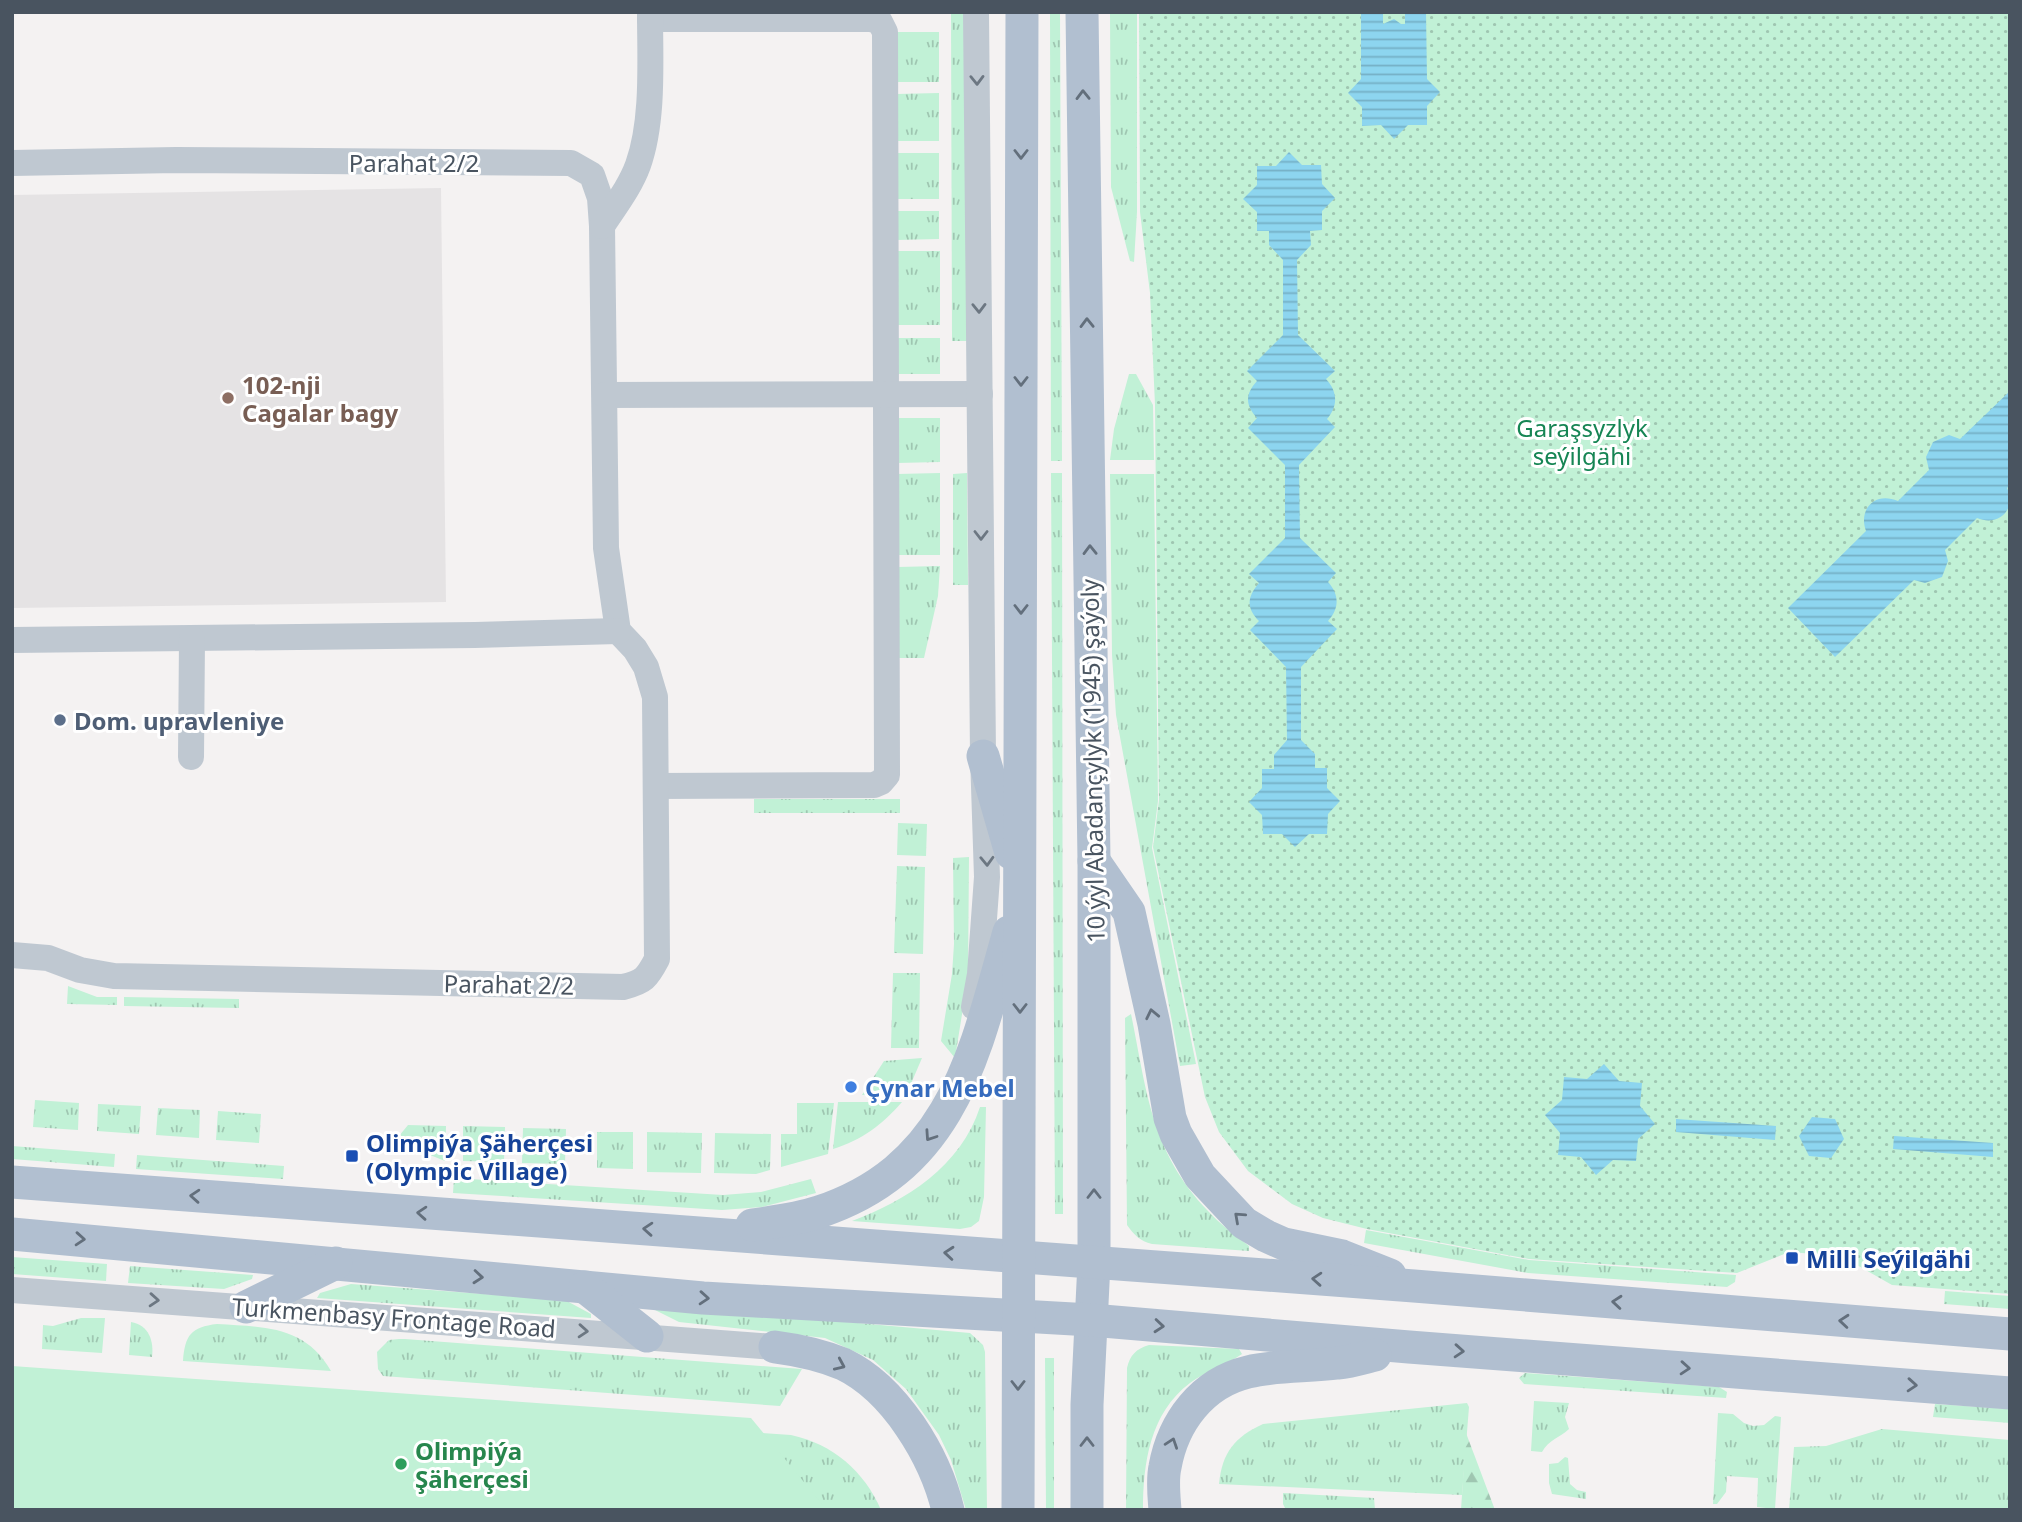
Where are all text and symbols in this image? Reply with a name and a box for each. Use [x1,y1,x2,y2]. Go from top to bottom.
one-way arrow [969,76,985,86]
one-way arrow [1076,90,1091,101]
street label: Parahat 2/2 [349,146,479,179]
one-way arrow [1013,149,1029,160]
one-way arrow [971,303,987,314]
one-way arrow [1079,317,1094,328]
place label: 102-nji Cagalar bagy [242,368,399,429]
one-way arrow [1013,377,1029,387]
marker: 102-nji Cagalar bagy [220,390,236,406]
park label: Garaşsyzlyk seýilgähi [1516,411,1648,472]
one-way arrow [973,531,989,541]
one-way arrow [1082,545,1097,556]
street label: 10 ýyl Abadançylyk (1945) şaýoly [1072,578,1112,943]
one-way arrow [1013,604,1029,615]
place label: Dom. upravleniye [74,704,284,737]
marker: Dom. upravleniye [52,712,68,728]
one-way arrow [979,856,994,867]
street label: Parahat 2/2 [443,966,575,1002]
one-way arrow [1012,1003,1028,1014]
one-way arrow [1145,1008,1160,1020]
place label: Çynar Mebel [865,1071,1015,1104]
marker: Çynar Mebel [843,1079,859,1095]
place label: Olimpiýa Şäherçesi (Olympic Village) [366,1126,593,1187]
one-way arrow [926,1128,938,1141]
marker: Olimpiýa Şäherçesi (Olympic Village) [344,1148,360,1164]
one-way arrow [189,1189,200,1204]
one-way arrow [1086,1189,1102,1199]
one-way arrow [416,1206,427,1221]
one-way arrow [1234,1213,1247,1225]
one-way arrow [643,1222,654,1237]
one-way arrow [75,1231,86,1246]
place label: Milli Seýilgähi [1806,1242,1971,1275]
one-way arrow [943,1246,954,1261]
marker: Milli Seýilgähi [1784,1250,1800,1266]
one-way arrow [472,1269,483,1284]
one-way arrow [1311,1272,1322,1287]
street label: Turkmenbasy Frontage Road [231,1289,557,1345]
one-way arrow [699,1290,710,1305]
one-way arrow [148,1292,159,1307]
one-way arrow [1611,1295,1622,1310]
one-way arrow [1838,1314,1849,1329]
one-way arrow [1153,1318,1164,1333]
one-way arrow [578,1323,589,1338]
one-way arrow [1453,1343,1464,1358]
one-way arrow [833,1357,845,1371]
one-way arrow [1680,1360,1691,1375]
one-way arrow [1907,1377,1918,1392]
one-way arrow [1010,1380,1026,1391]
place label: Olimpiýa Şäherçesi [415,1434,529,1495]
one-way arrow [1079,1436,1095,1446]
one-way arrow [1164,1437,1178,1449]
marker: Olimpiýa Şäherçesi [393,1456,409,1472]

